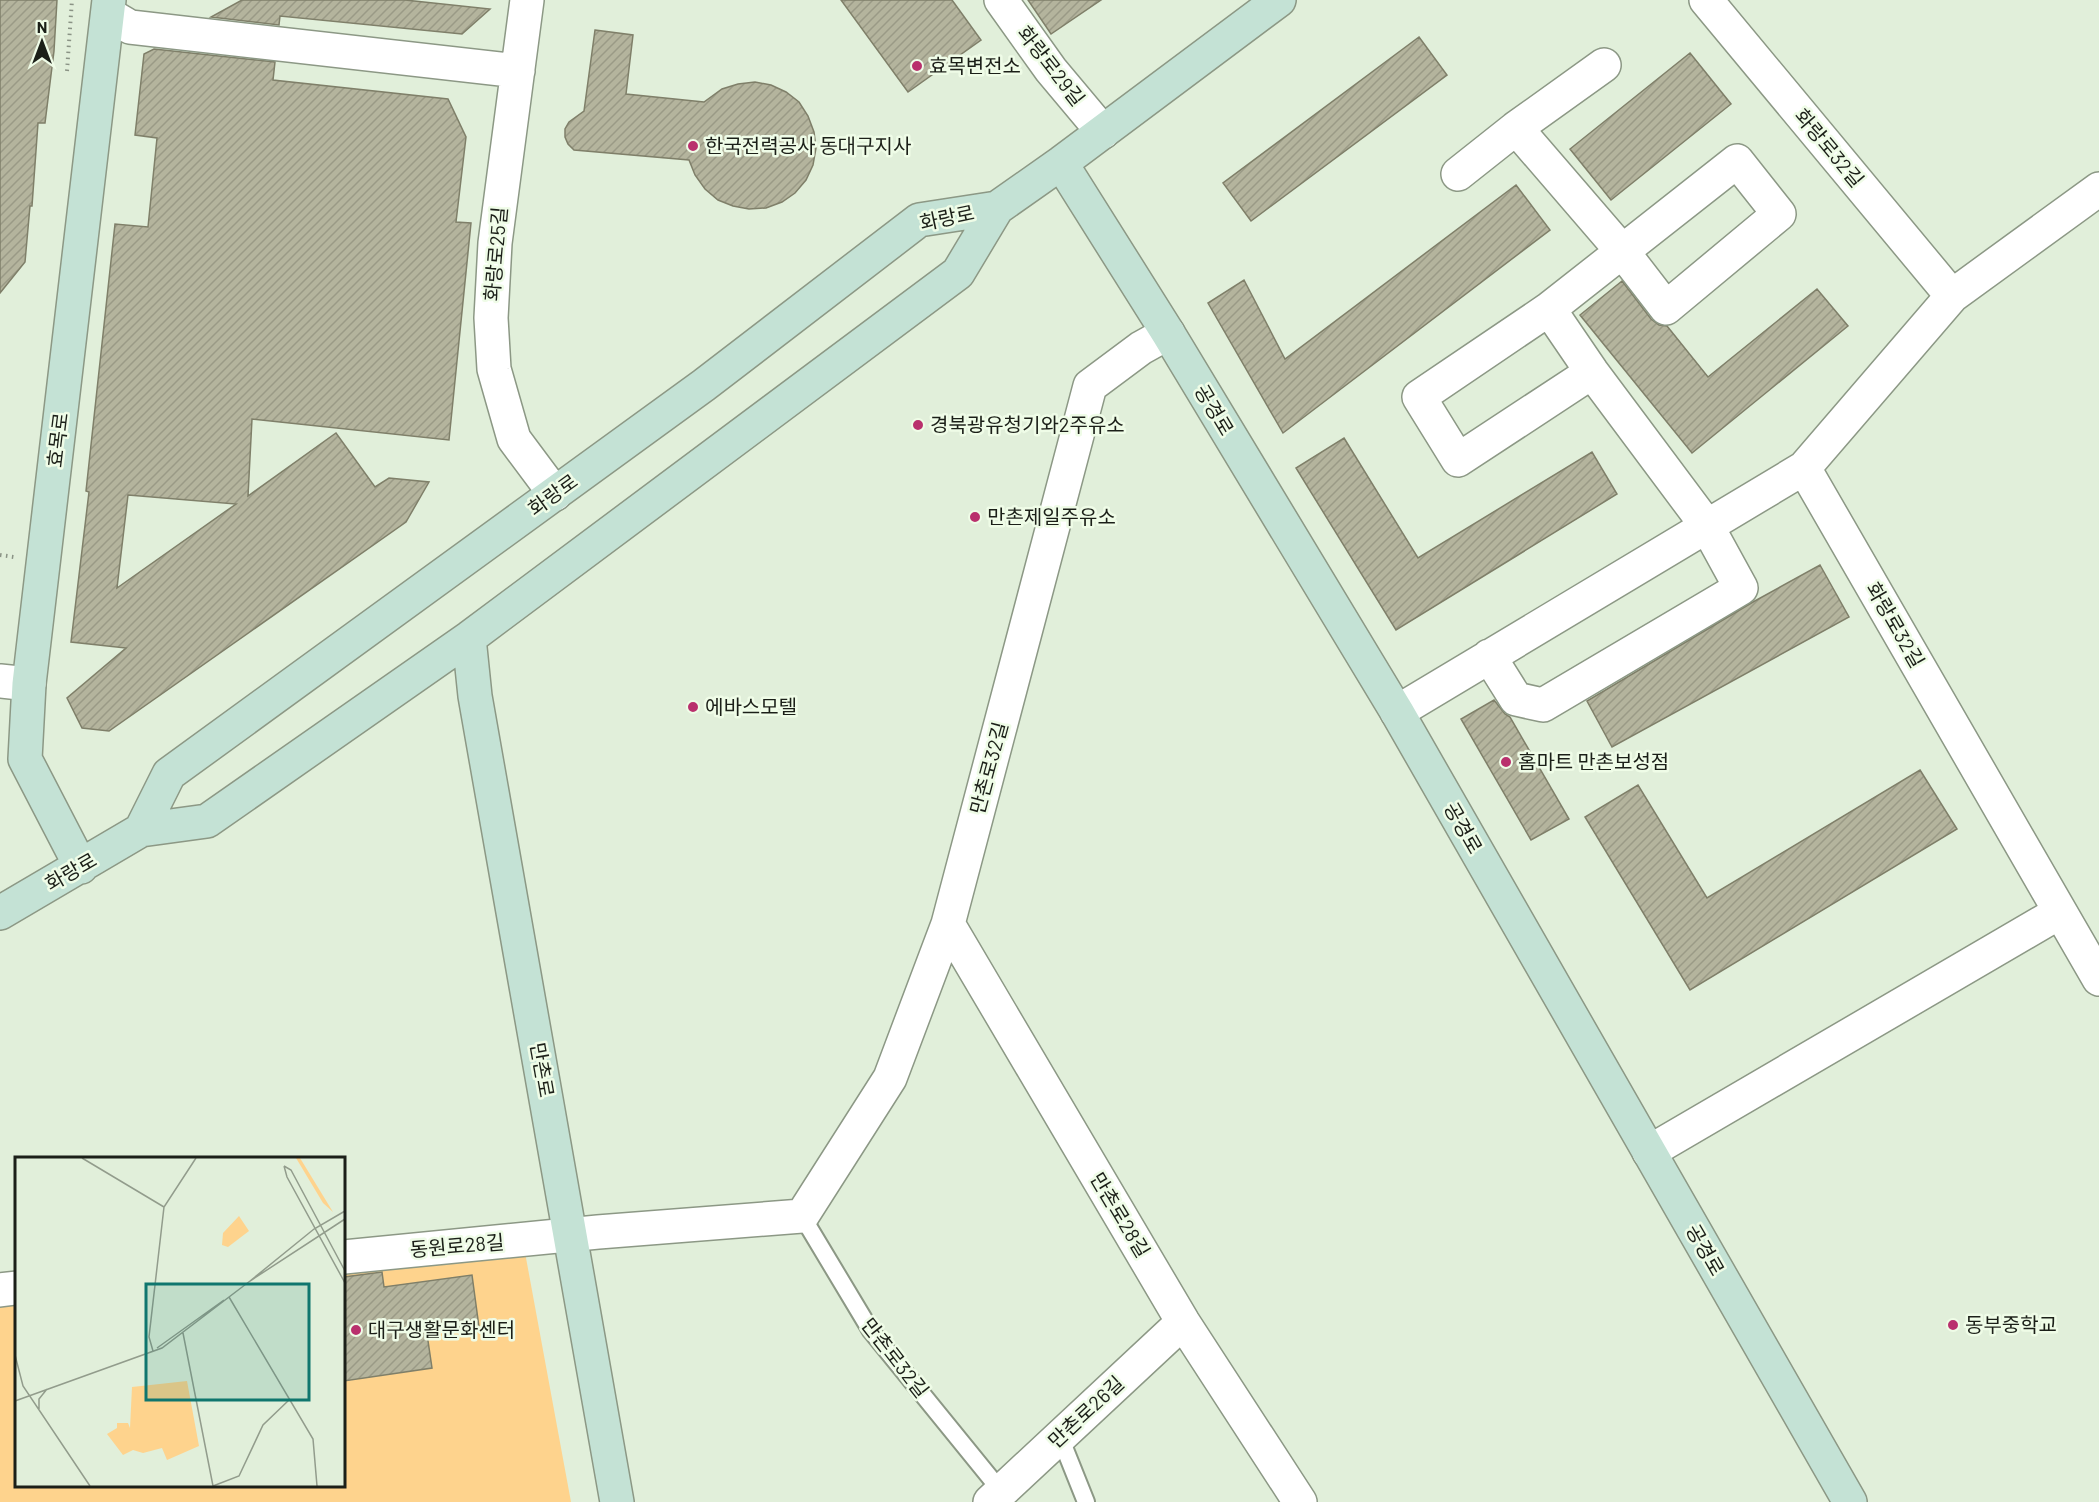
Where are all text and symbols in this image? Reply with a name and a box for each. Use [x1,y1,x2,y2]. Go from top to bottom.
north arrow [12,12,72,72]
text: N [37,17,47,36]
street label: 화랑로29길 [1013,21,1090,110]
place label: 효목변전소 [929,53,1021,77]
marker: 효목변전소 [910,59,924,73]
street label: 화랑로32길 [1790,103,1869,191]
place label: 한국전력공사 동대구지사 [705,133,911,157]
marker: 한국전력공사 동대구지사 [686,139,700,153]
street label: 화랑로 [917,200,976,234]
street label: 화랑로25길 [479,206,511,302]
street label: 공경로 [1190,380,1239,439]
street label: 효목로 [42,411,72,469]
place label: 경북광유청기와2주유소 [930,412,1125,436]
marker: 경북광유청기와2주유소 [911,418,925,432]
street label: 화랑로 [523,468,582,520]
place label: 만촌제일주유소 [987,504,1116,528]
marker: 만촌제일주유소 [968,510,982,524]
street label: 화랑로32길 [1862,578,1930,671]
place label: 에바스모텔 [705,694,797,718]
marker: 에바스모텔 [686,700,700,714]
street label: 만촌로32길 [964,719,1012,817]
place label: 홈마트 만촌보성점 [1518,749,1669,773]
marker: 홈마트 만촌보성점 [1499,755,1513,769]
street label: 공경로 [1440,798,1488,857]
street label: 화랑로 [41,847,100,895]
street label: 만촌로 [526,1041,560,1099]
inset map [15,1157,345,1487]
street label: 만촌로28길 [1086,1168,1156,1261]
street label: 공경로 [1682,1220,1730,1279]
street label: 동원로28길 [409,1229,505,1261]
place label: 동부중학교 [1965,1312,2057,1336]
street label: 만촌로32길 [857,1313,934,1402]
place label: 대구생활문화센터 [368,1317,515,1341]
marker: 동부중학교 [1946,1318,1960,1332]
marker: 대구생활문화센터 [349,1323,363,1337]
street label: 만촌로26길 [1043,1370,1128,1452]

